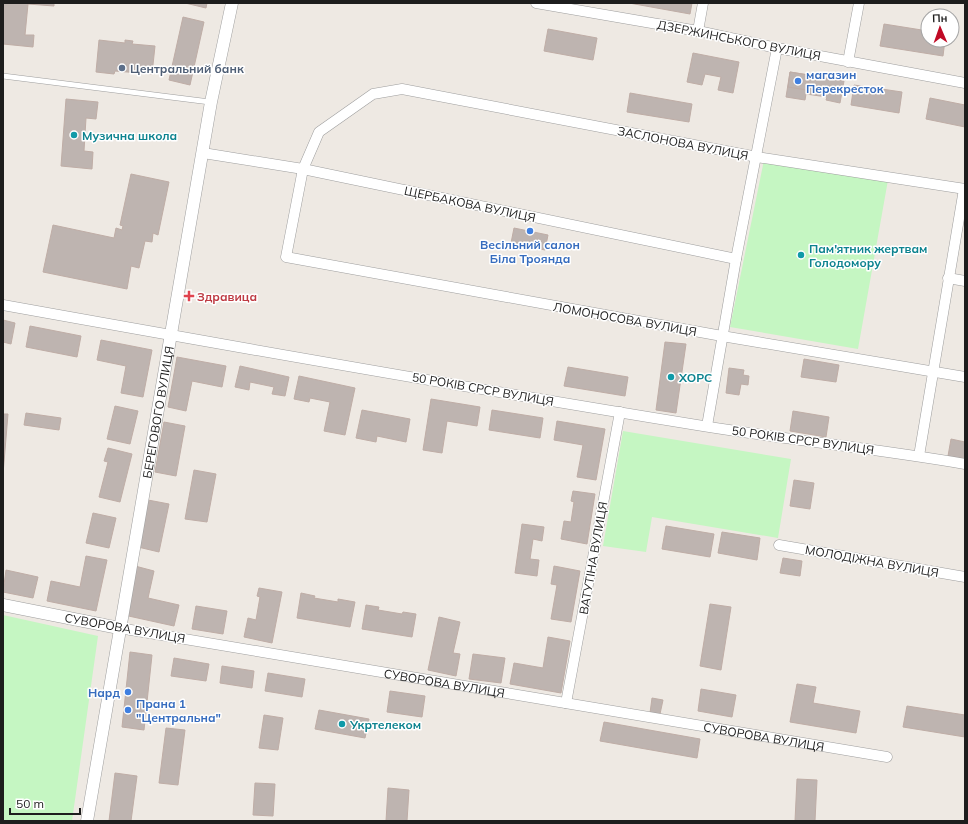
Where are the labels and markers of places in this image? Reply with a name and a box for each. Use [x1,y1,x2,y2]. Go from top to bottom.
place label: Центральний банк [130,61,244,76]
marker: Центральний банк [117,63,127,73]
place label: магазин Перекресток [806,67,884,96]
marker: магазин Перекресток [793,76,803,86]
place label: Музична школа [82,128,177,143]
marker: Музична школа [69,130,79,140]
marker: Весільний салон Біла Троянда [525,226,535,236]
place label: Весільний салон Біла Троянда [480,237,580,266]
place label: Пам'ятник жертвам Голодомору [809,241,927,270]
marker: Пам'ятник жертвам Голодомору [796,250,806,260]
place label: Здравица [197,289,257,304]
marker: Здравица [184,291,194,301]
place label: ХОРС [678,370,712,385]
marker: ХОРС [666,372,676,382]
place label: Нард [88,685,120,700]
marker: Нард [123,687,133,697]
place label: Прана 1 "Центральна" [136,696,221,725]
marker: Прана 1 "Центральна" [123,705,133,715]
place label: Укртелеком [349,717,421,732]
marker: Укртелеком [337,719,347,729]

